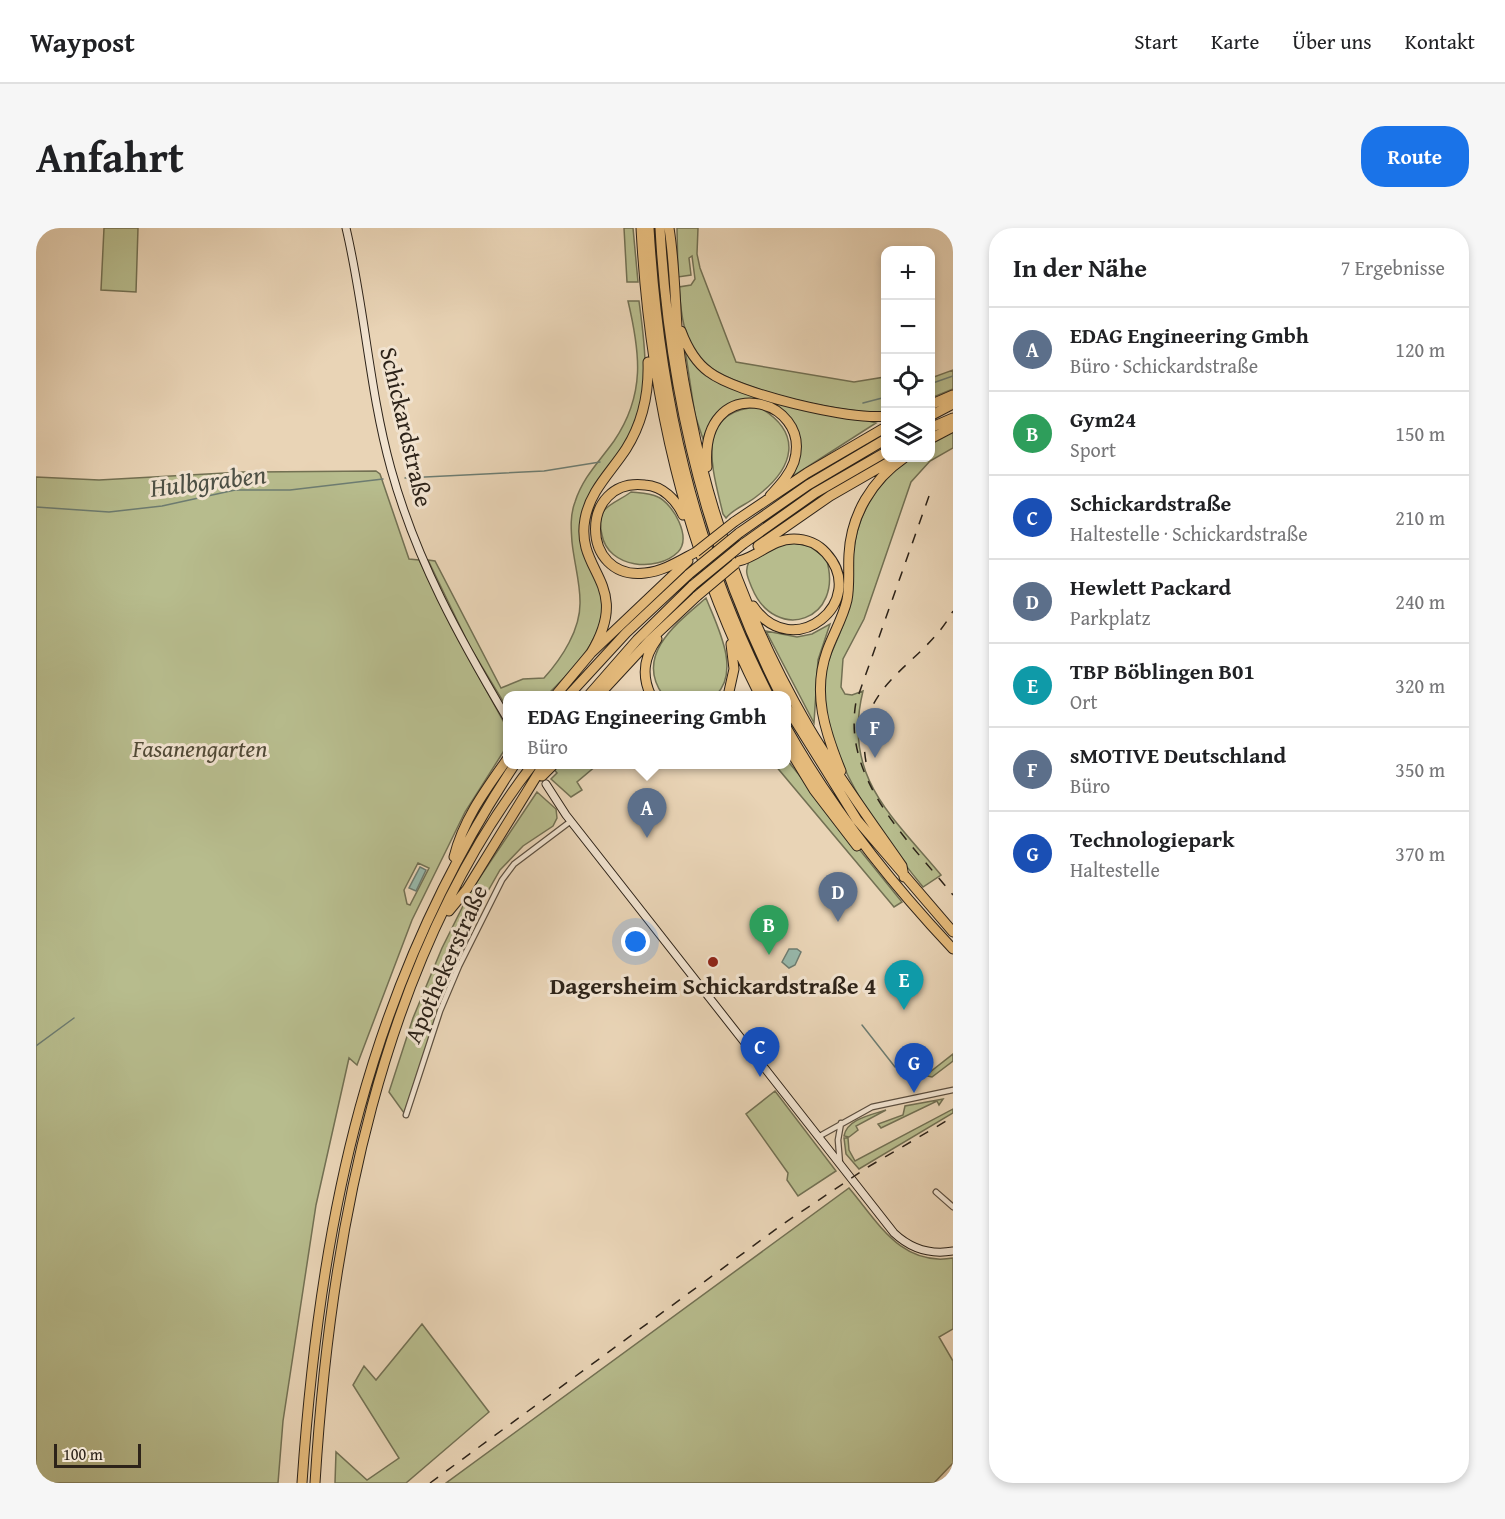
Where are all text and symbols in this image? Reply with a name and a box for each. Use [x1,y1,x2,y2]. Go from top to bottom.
text: Waypost [30,21,135,62]
text: Start [1134,26,1178,57]
text: Karte [1211,26,1259,57]
text: Über uns [1292,26,1372,57]
text: Kontakt [1405,26,1475,57]
text: Anfahrt [36,126,184,187]
button: Route [1361,126,1469,187]
map controls [881,246,935,462]
button: + [881,246,935,300]
text: In der Nähe [1013,248,1147,287]
text: 7 Ergebnisse [1341,253,1445,282]
button: − [881,300,935,354]
text: EDAG Engineering Gmbh [1070,319,1309,351]
text: A [1026,335,1039,364]
text: 120 m [1395,335,1445,364]
street label: Schickardstraße [371,344,442,510]
text: Büro · Schickardstraße [1070,351,1258,380]
button: locate [881,354,935,408]
text: Gym24 [1070,403,1136,435]
button: layers [881,408,935,462]
text: B [1026,419,1039,448]
text: 150 m [1395,419,1445,448]
text: Sport [1070,435,1116,464]
water label: Hulbgraben [147,454,268,507]
text: Schickardstraße [1070,487,1231,519]
text: C [1027,503,1038,532]
text: 210 m [1395,503,1445,532]
text: Haltestelle · Schickardstraße [1070,519,1308,548]
text: Hewlett Packard [1070,571,1231,603]
text: D [1026,587,1039,616]
text: 240 m [1395,587,1445,616]
text: Parkplatz [1070,603,1150,632]
text: TBP Böblingen B01 [1070,655,1255,687]
text: E [1027,671,1038,700]
text: 320 m [1395,671,1445,700]
text: Ort [1070,687,1097,716]
popup [503,691,791,769]
text: EDAG Engineering Gmbh [528,700,766,732]
pin: F [856,708,894,758]
park label: Fasanengarten [132,731,267,766]
text: Büro [528,732,568,761]
text: sMOTIVE Deutschland [1070,739,1286,771]
text: F [1027,755,1038,784]
text: 350 m [1395,755,1445,784]
text: Büro [1070,771,1110,800]
pin: A [628,788,666,838]
text: Technologiepark [1070,823,1235,855]
text: G [1026,839,1039,868]
text: 370 m [1395,839,1445,868]
text: Haltestelle [1070,855,1160,884]
pin: D [818,872,858,922]
street label: Apothekerstraße [395,879,496,1049]
pin: B [750,906,788,955]
your location [621,927,650,956]
marker: Dagersheim Schickardstraße 4 [706,955,720,969]
pin: E [884,960,924,1010]
place label: Dagersheim Schickardstraße 4 [550,968,876,1003]
pin: C [740,1028,780,1077]
pin: G [894,1044,934,1093]
scale bar [54,1441,141,1468]
text: 100 m [63,1442,103,1466]

